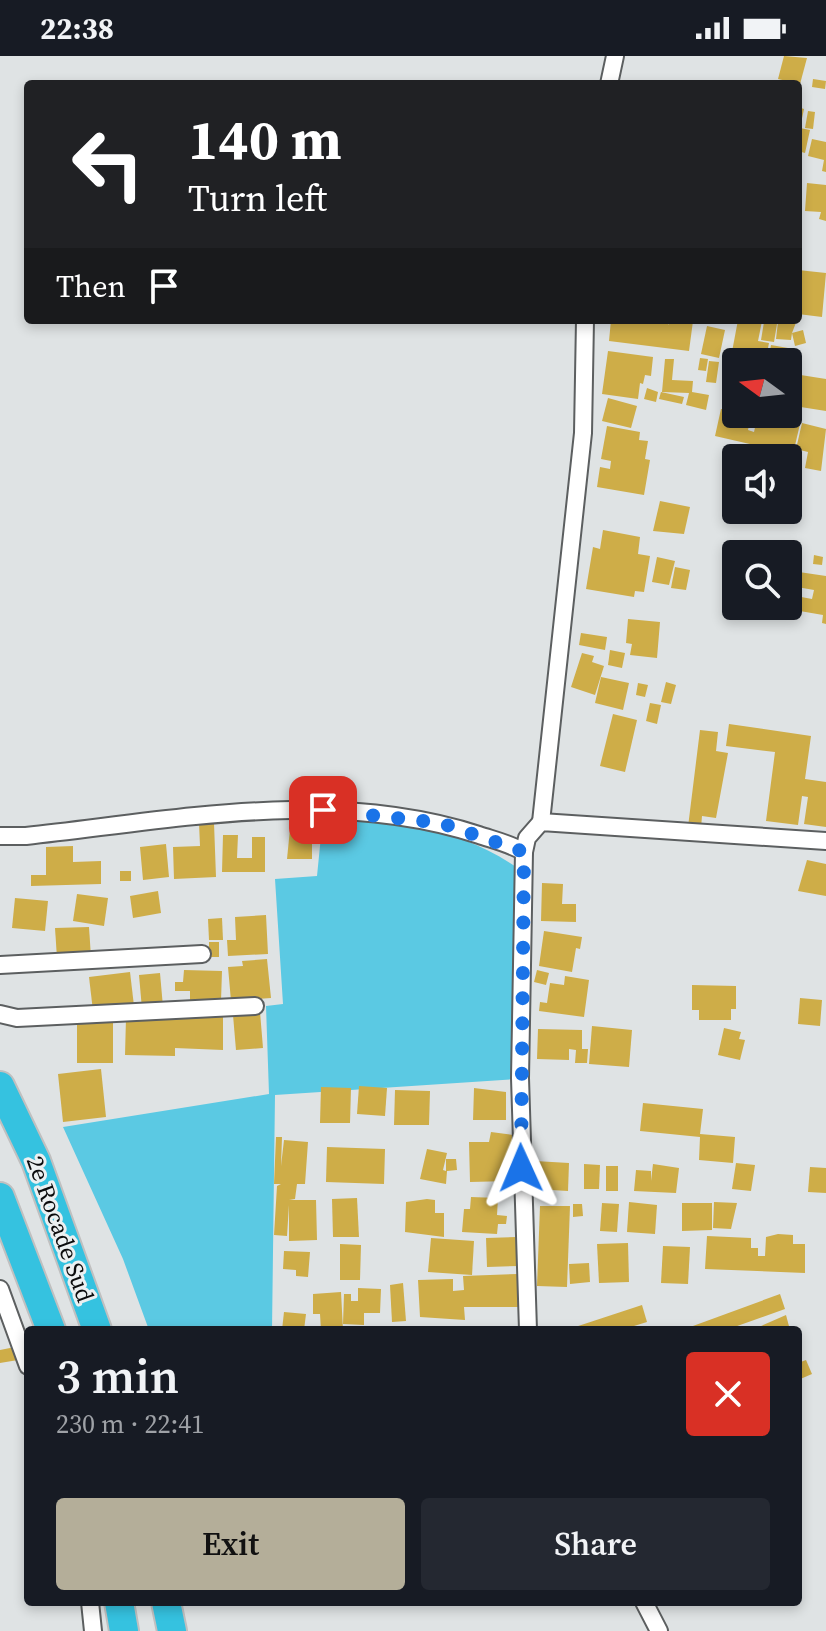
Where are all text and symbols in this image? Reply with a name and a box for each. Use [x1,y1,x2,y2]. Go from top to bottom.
text: 22:38 [40,8,114,49]
text: 140 m [188,101,342,178]
icon: left [56,112,160,216]
text: Turn left [188,174,327,223]
icon: arrive [142,264,186,308]
text: Then [56,266,126,307]
north arrow [722,348,802,428]
map controls [722,348,802,620]
button: sound [722,444,802,524]
button: search [722,540,802,620]
pin [289,776,357,844]
icon: arrive [301,788,345,832]
position arrow [479,1126,563,1210]
street label: 2e Rocade Sud [19,1151,102,1307]
text: 3 min [56,1343,179,1409]
button: close [686,1352,770,1436]
text: 230 m · 22:41 [56,1406,204,1442]
button: Exit [56,1498,405,1590]
button: Share [421,1498,770,1590]

